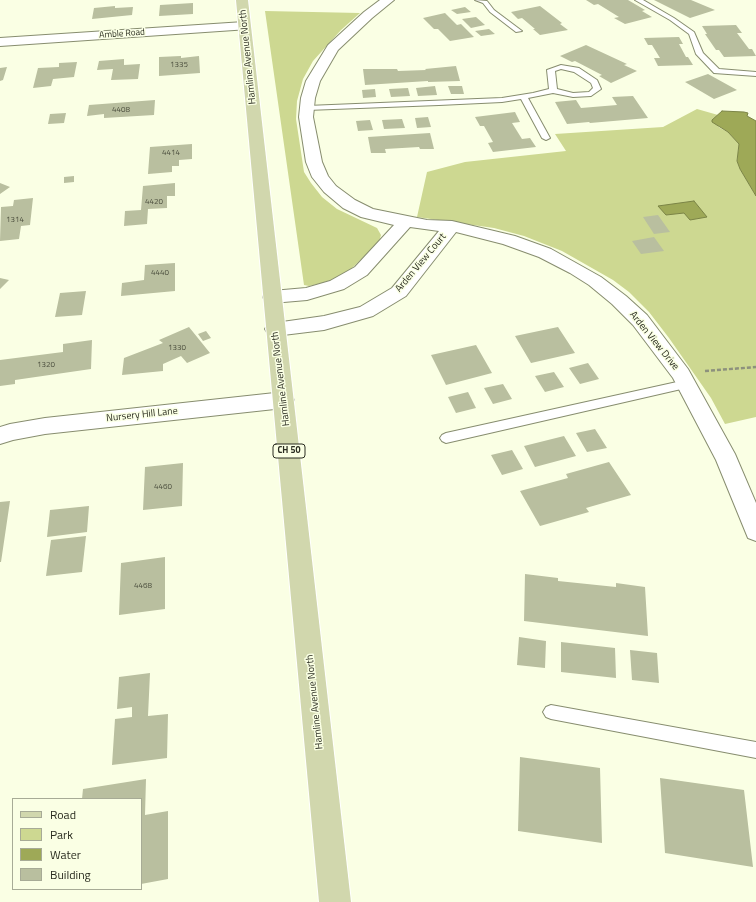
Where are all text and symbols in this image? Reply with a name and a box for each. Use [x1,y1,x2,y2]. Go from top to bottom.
street label: Hamline Avenue North [237,9,259,105]
street label: Amble Road [99,27,145,41]
house number: 1335 [170,60,188,70]
house number: 4408 [112,105,130,115]
house number: 4414 [162,148,180,158]
house number: 4420 [145,197,163,207]
house number: 1314 [6,215,24,225]
street label: Arden View Court [393,231,449,295]
house number: 4440 [151,268,169,278]
street label: Arden View Drive [627,309,681,373]
street label: Hamline Avenue North [269,331,293,427]
house number: 1330 [168,343,186,353]
house number: 1320 [37,360,55,370]
street label: Nursery Hill Lane [106,405,178,425]
road number: CH 50 [273,444,305,458]
house number: 4460 [154,482,172,492]
house number: 4468 [134,581,152,591]
street label: Hamline Avenue North [304,654,326,750]
legend [12,798,142,890]
text: Road [50,805,76,824]
text: Park [50,825,73,844]
text: Water [50,845,81,864]
text: Building [50,865,91,884]

